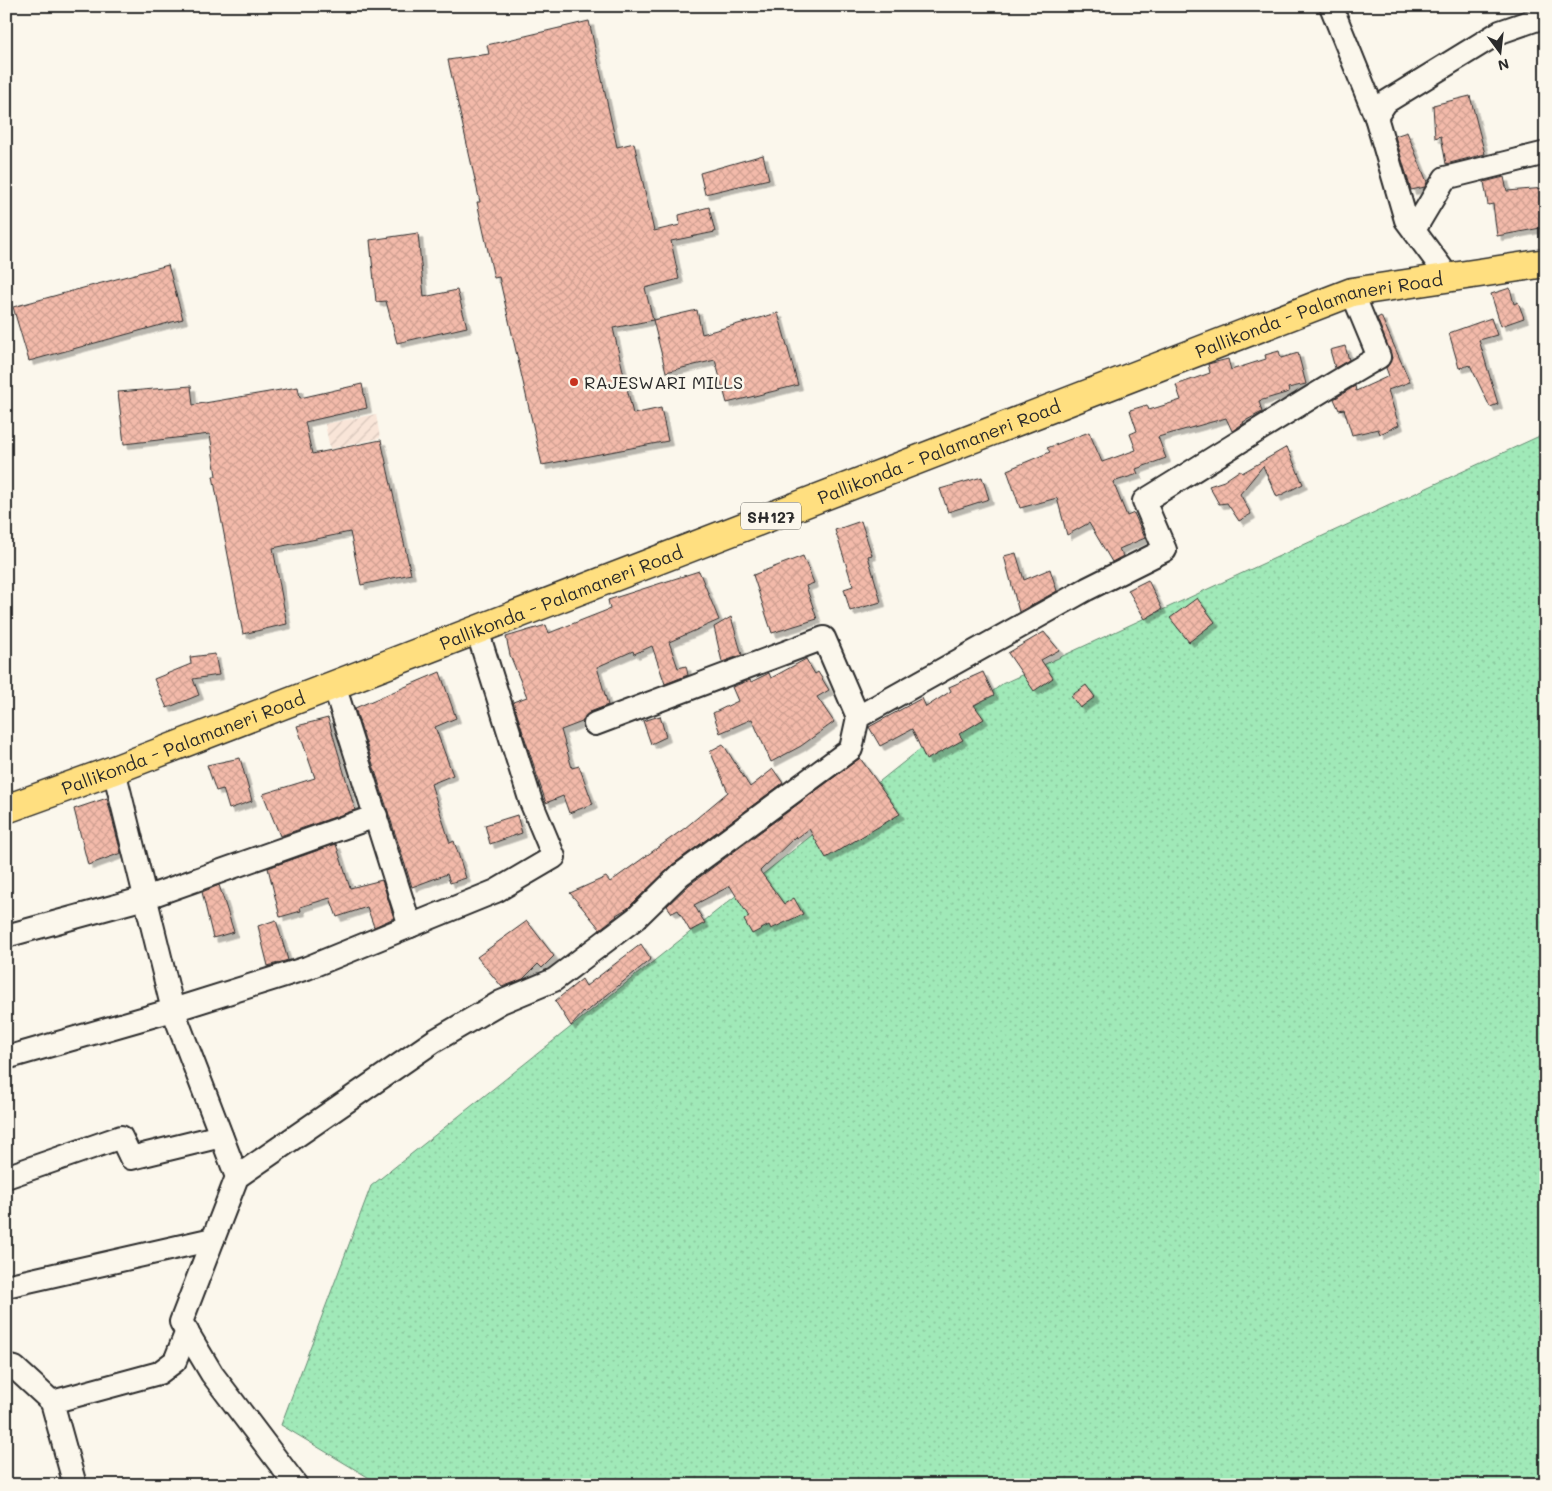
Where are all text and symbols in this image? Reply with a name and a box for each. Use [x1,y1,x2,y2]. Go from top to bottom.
north arrow [1474,28,1524,78]
text: N [1496,54,1511,76]
street label: Pallikonda - Palamaneri Road [1192,267,1444,363]
place label: RAJESWARI MILLS [584,370,743,394]
marker: RAJESWARI MILLS [568,376,580,388]
street label: Pallikonda - Palamaneri Road [814,394,1064,509]
road number: SH127 [741,502,801,530]
street label: Pallikonda - Palamaneri Road [436,540,686,655]
street label: Pallikonda - Palamaneri Road [58,685,308,800]

